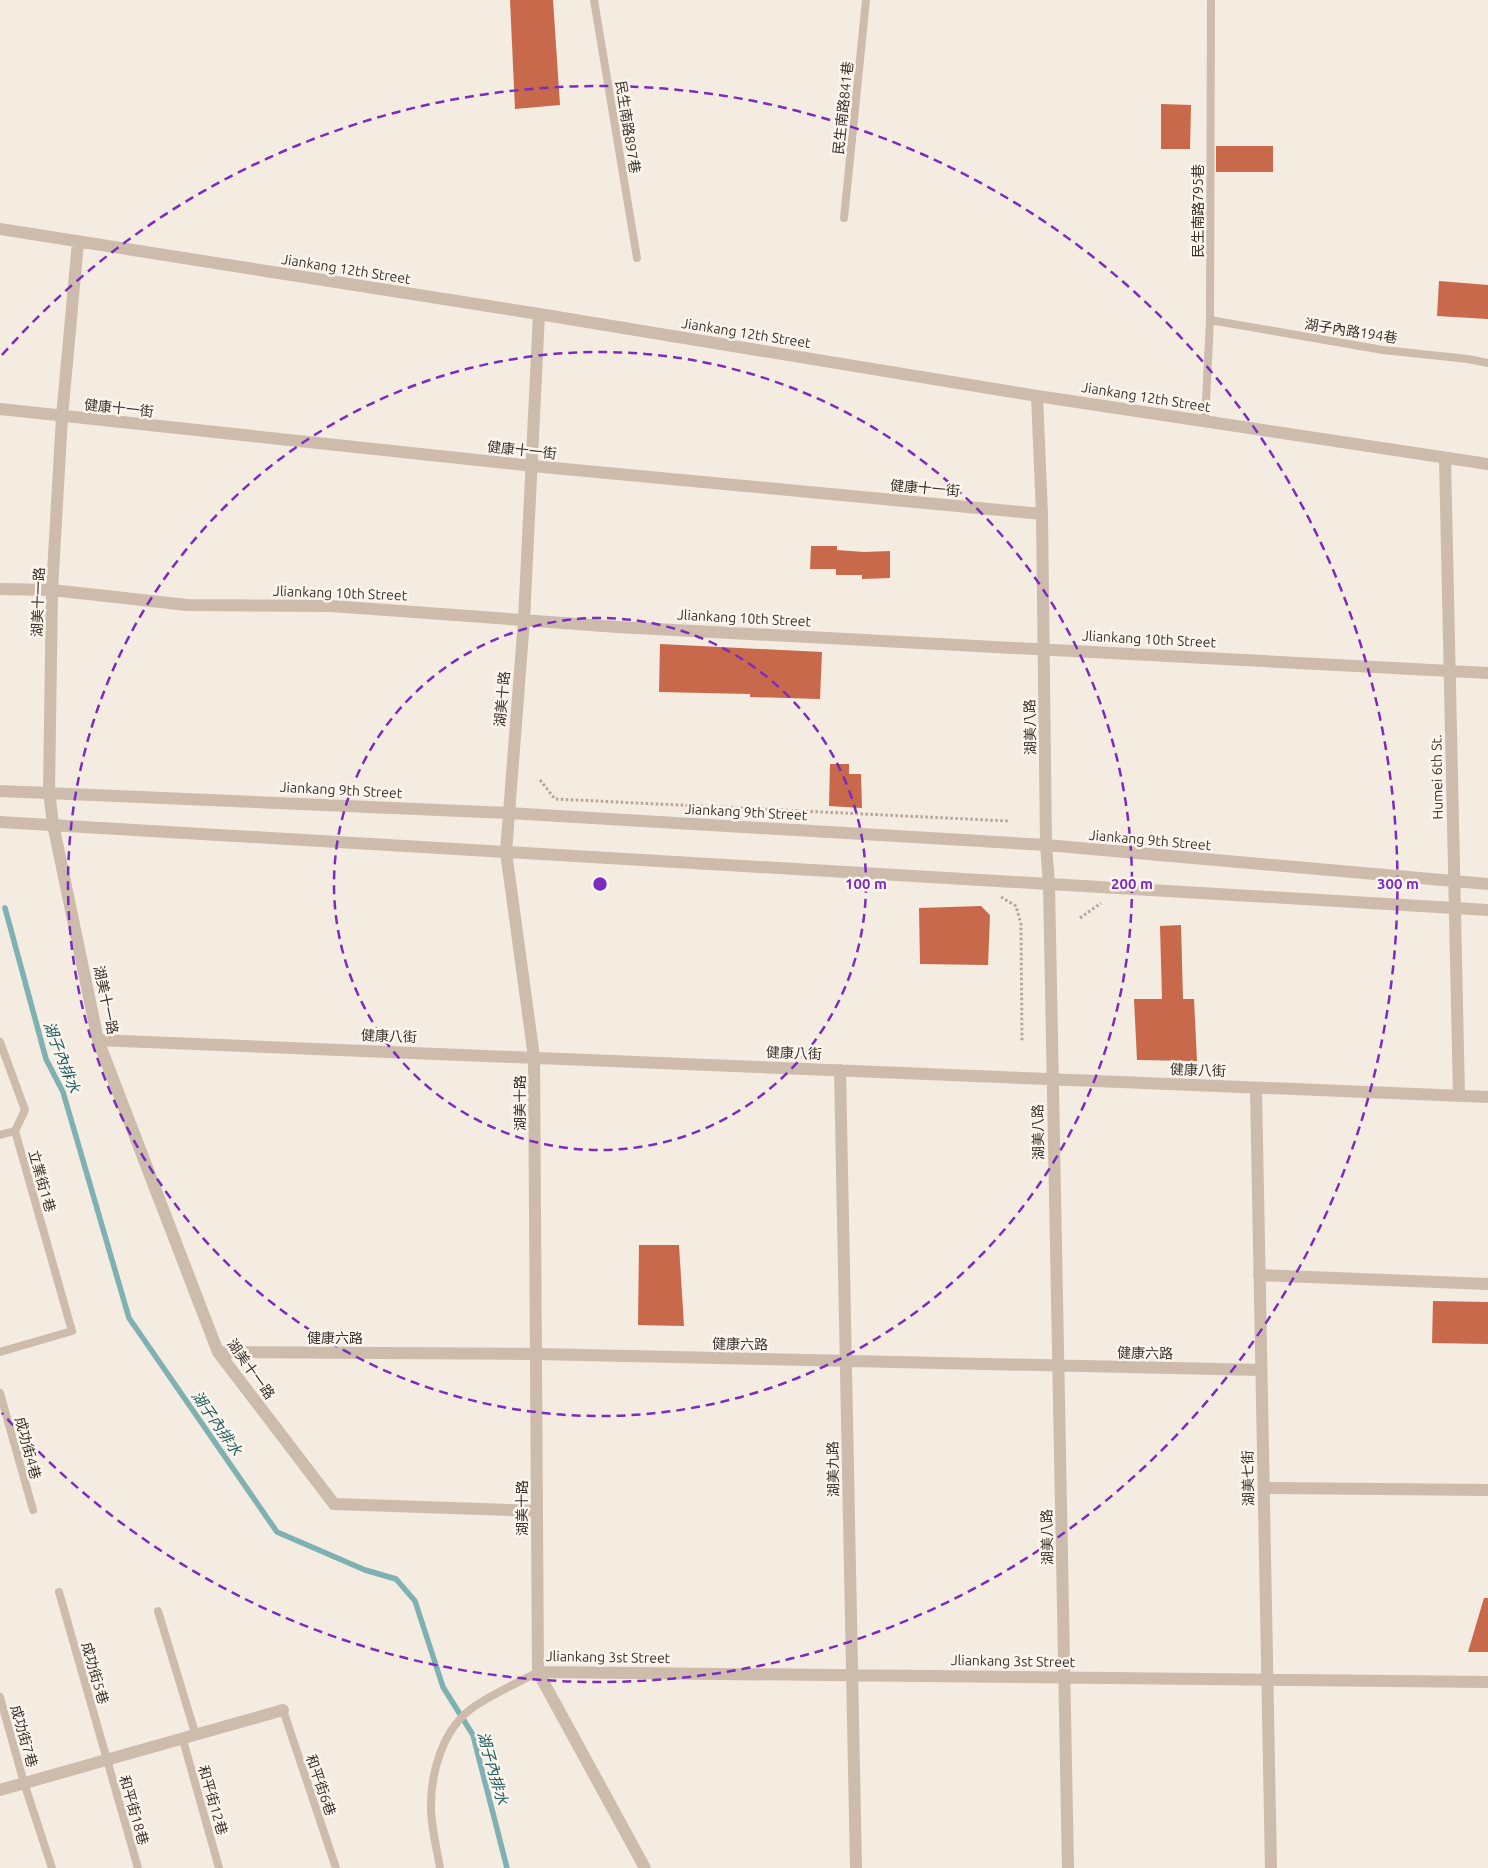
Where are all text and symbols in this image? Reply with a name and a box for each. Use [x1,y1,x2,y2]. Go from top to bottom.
street label: 民生南路841巷 [830,61,856,155]
street label: 民生南路897巷 [613,79,643,175]
street label: 民生南路795巷 [1190,164,1206,258]
street label: Jiankang 12th Street [280,251,412,287]
street label: Jiankang 12th Street [680,315,812,351]
street label: 湖子內路194巷 [1303,316,1399,346]
street label: Jiankang 12th Street [1080,379,1212,415]
street label: 健康十一街 [83,396,155,420]
street label: 健康十一街 [486,438,558,462]
street label: 健康十一街 [889,477,961,499]
street label: 湖美十一路 [29,567,47,637]
street label: Jliankang 10th Street [273,583,408,603]
street label: Jliankang 10th Street [677,606,812,630]
street label: Jliankang 10th Street [1082,627,1217,651]
street label: 湖美十路 [492,670,512,728]
street label: 湖美八路 [1022,699,1038,755]
street label: Humei 6th St. [1428,734,1446,820]
street label: Jiankang 9th Street [279,779,403,801]
street label: Jiankang 9th Street [684,801,808,823]
street label: Jiankang 9th Street [1088,827,1212,853]
centre of rings [591,875,609,893]
text: 100 m [845,875,887,892]
text: 200 m [1111,875,1153,892]
text: 300 m [1377,875,1419,892]
street label: 湖美十一路 [91,964,121,1036]
water label: 湖子內排水 [41,1019,84,1096]
street label: 健康八街 [361,1027,417,1045]
street label: 健康八街 [766,1044,822,1062]
street label: 健康八街 [1170,1061,1226,1079]
street label: 湖美十路 [512,1075,528,1131]
street label: 湖美八路 [1030,1104,1046,1160]
street label: 立業街1巷 [26,1148,58,1214]
street label: 健康六路 [307,1330,363,1346]
street label: 湖美十一路 [224,1336,278,1402]
street label: 健康六路 [712,1336,768,1352]
street label: 健康六路 [1117,1345,1173,1361]
water label: 湖子內排水 [189,1387,246,1459]
street label: 成功街4巷 [12,1415,44,1481]
street label: 湖美九路 [825,1441,841,1497]
street label: 湖美七街 [1240,1450,1256,1506]
street label: 湖美十路 [514,1480,530,1536]
street label: 湖美八路 [1039,1509,1055,1565]
street label: 成功街5巷 [79,1640,111,1706]
street label: Jliankang 3st Street [546,1648,671,1666]
street label: Jliankang 3st Street [951,1652,1076,1670]
street label: 成功街7巷 [8,1703,40,1769]
water label: 湖子內排水 [474,1730,512,1807]
street label: 和平街6巷 [303,1752,339,1818]
street label: 和平街12巷 [195,1763,231,1837]
street label: 和平街18巷 [116,1773,152,1847]

